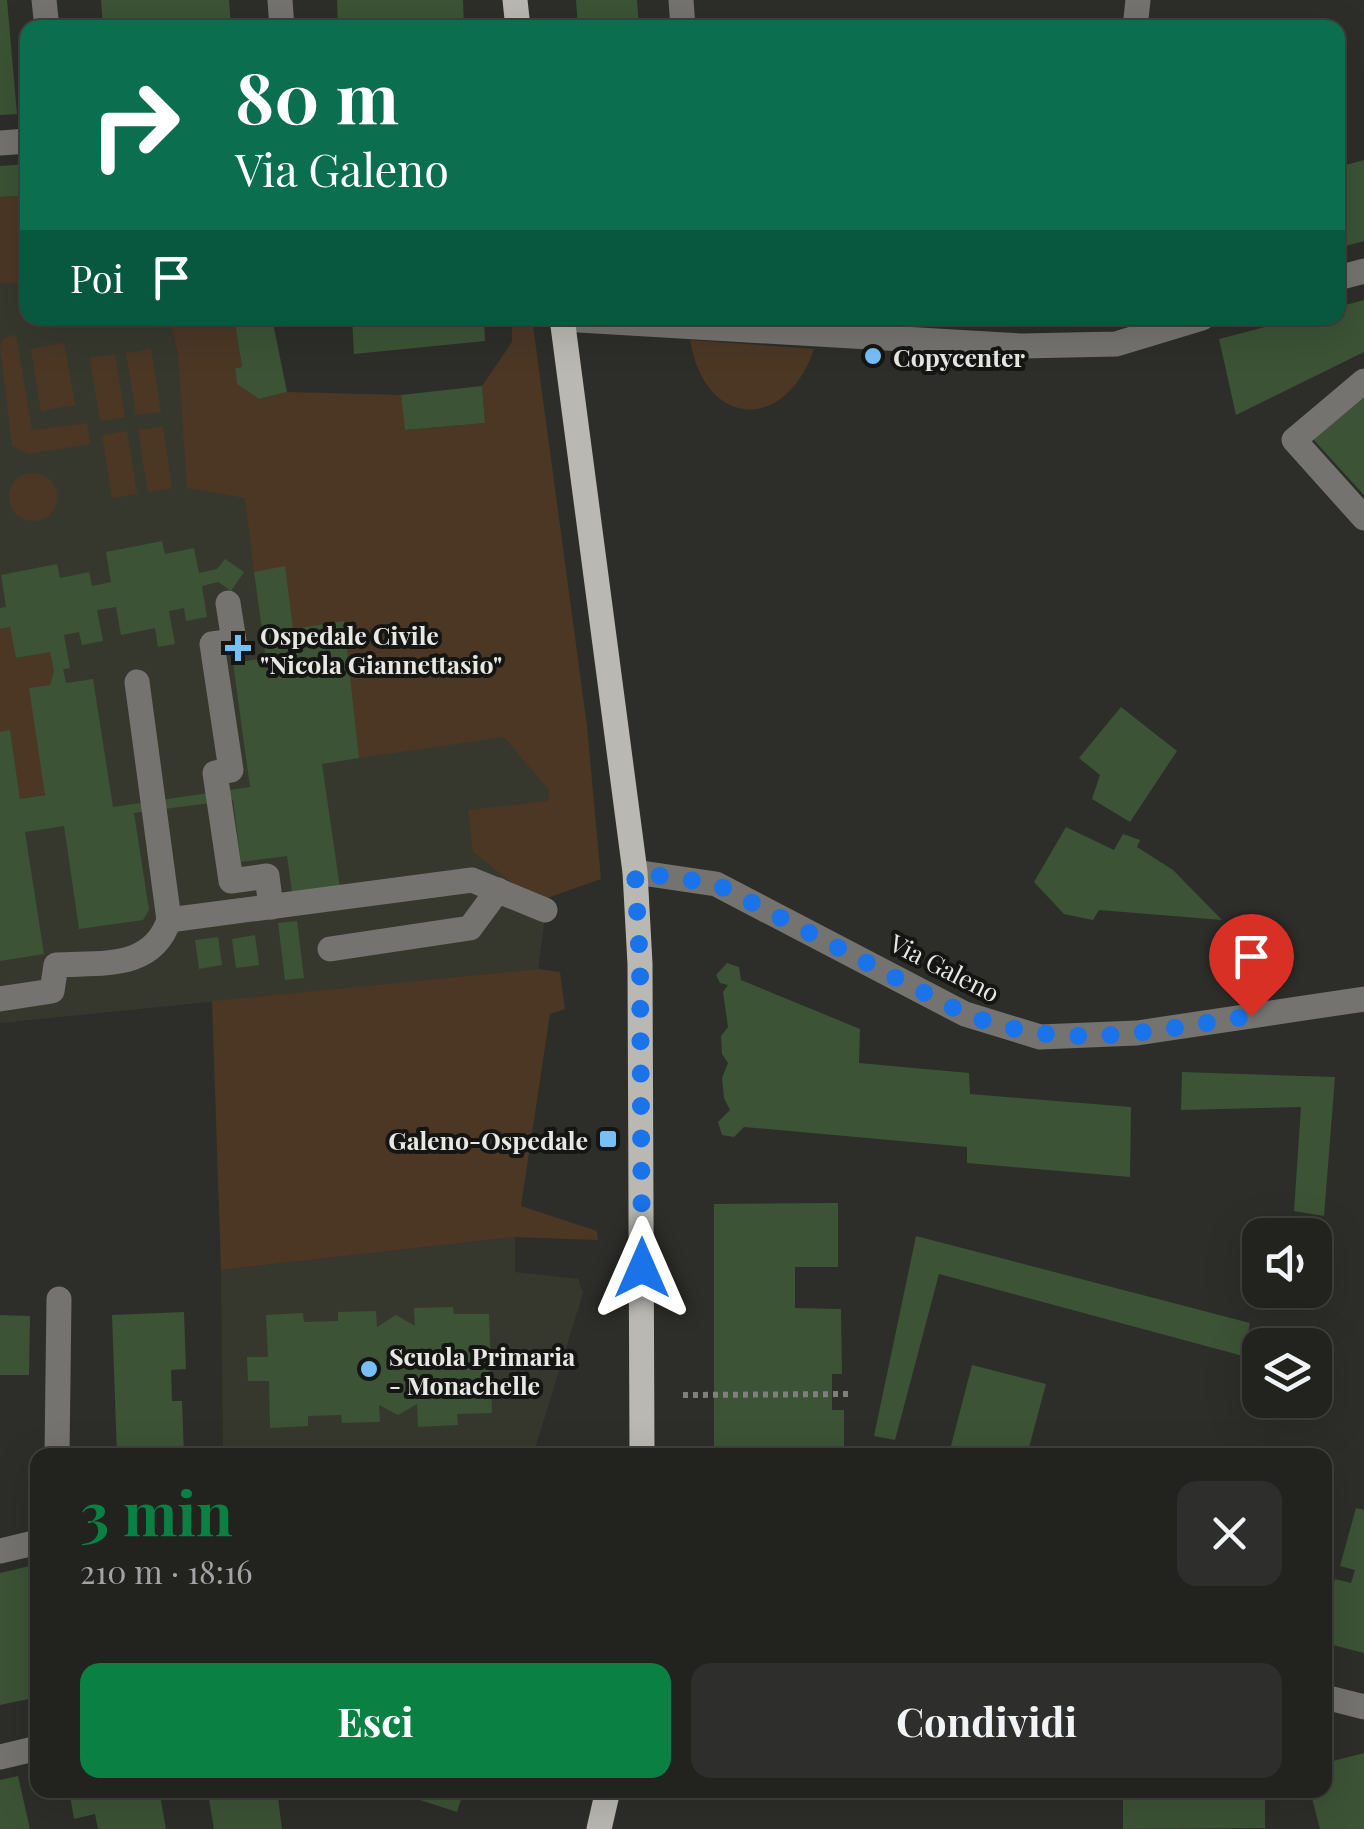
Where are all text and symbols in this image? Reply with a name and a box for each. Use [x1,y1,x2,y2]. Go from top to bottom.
text: 80 m [235,48,399,142]
icon: right [70,60,200,190]
text: Via Galeno [235,138,449,198]
icon: arrive [144,250,199,305]
text: Poi [70,252,124,303]
place label: Copycenter [893,340,1025,373]
marker: Copycenter [862,345,884,367]
place label: Ospedale Civile "Nicola Giannettasio" [260,618,502,680]
marker: Ospedale Civile "Nicola Giannettasio" [225,635,251,661]
pin [1209,914,1294,1017]
street label: Via Galeno [884,925,1005,1009]
icon: arrive [1224,929,1279,984]
place label: Galeno-Ospedale [388,1123,588,1156]
marker: Galeno-Ospedale [597,1128,619,1150]
position arrow [590,1216,694,1320]
map controls [1242,1218,1332,1418]
button: sound [1242,1218,1332,1308]
button: layers [1242,1328,1332,1418]
place label: Scuola Primaria - Monachelle [389,1339,575,1401]
marker: Scuola Primaria - Monachelle [358,1358,380,1380]
text: 3 min [80,1471,233,1551]
button: close [1177,1481,1282,1586]
text: 210 m · 18:16 [80,1549,253,1592]
button: Esci [80,1663,671,1778]
button: Condividi [691,1663,1282,1778]

